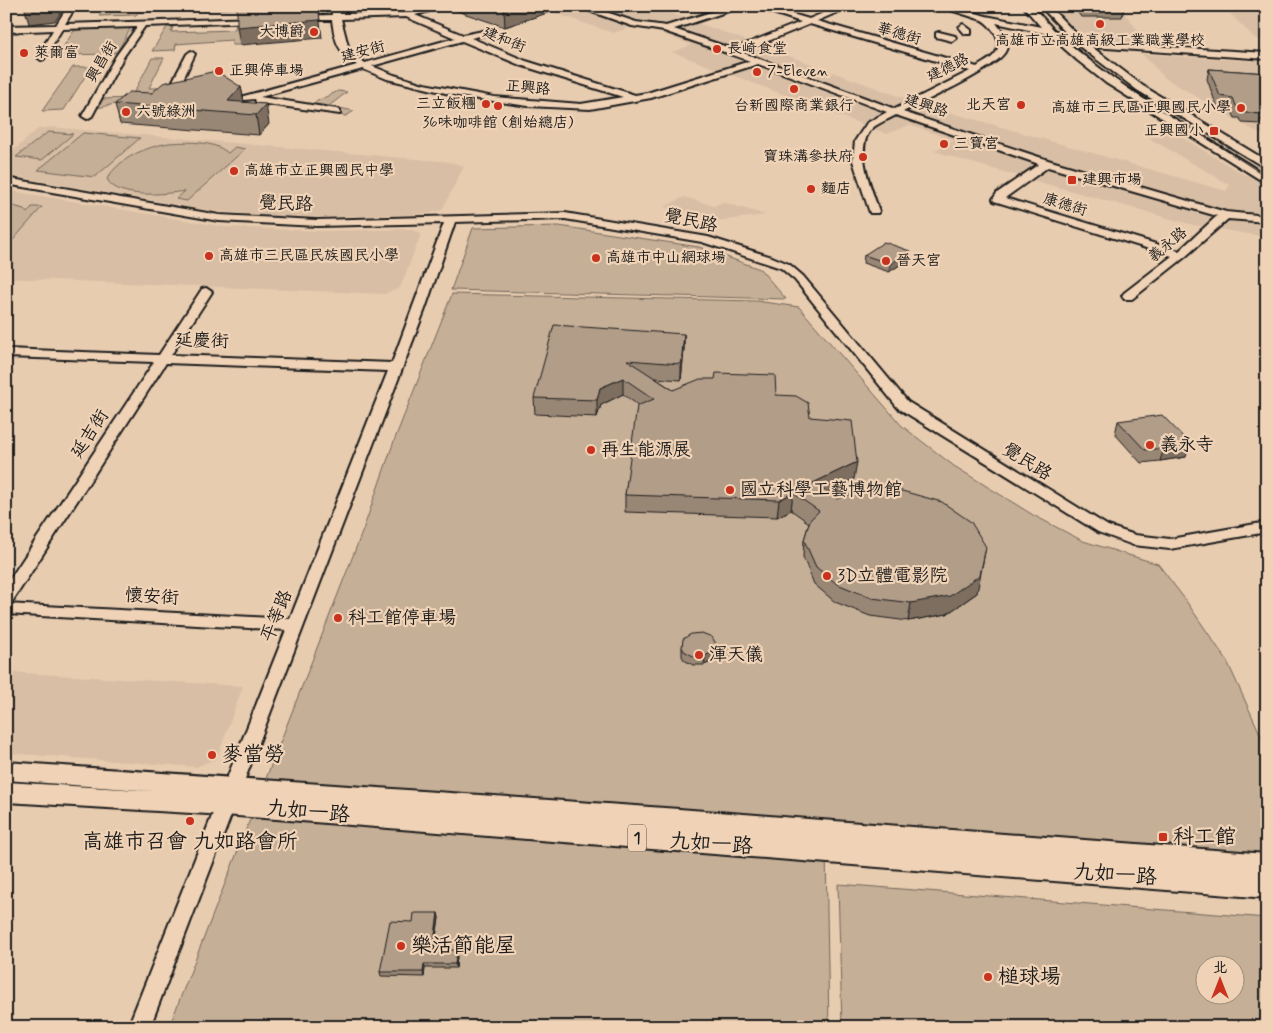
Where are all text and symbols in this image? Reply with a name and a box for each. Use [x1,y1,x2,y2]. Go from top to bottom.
street label: 華德街 [875,18,923,50]
marker: 高雄市立高雄高級工業職業學校 [1094,18,1106,30]
place label: 大博爵 [259,22,304,42]
street label: 建和街 [479,22,529,58]
marker: 大博爵 [308,26,320,38]
place label: 高雄市立高雄高級工業職業學校 [995,31,1205,51]
street label: 建安街 [339,37,387,67]
street label: 興昌街 [82,38,122,86]
place label: 長崎食堂 [727,39,787,59]
place label: 萊爾富 [34,43,79,63]
marker: 長崎食堂 [711,43,723,55]
marker: 萊爾富 [18,47,30,59]
street label: 建德路 [923,49,973,87]
place label: 正興停車場 [229,61,304,81]
place label: 7-Eleven [767,62,829,82]
marker: 正興停車場 [213,65,225,77]
marker: 7-Eleven [751,66,763,78]
street label: 正興路 [505,76,551,100]
marker: 台新國際商業銀行 [788,83,800,95]
street label: 建興路 [902,90,950,122]
place label: 三立飯糰 [416,94,476,114]
place label: 北天宮 [966,95,1011,115]
place label: 台新國際商業銀行 [734,96,854,116]
marker: 三立飯糰 [480,98,492,110]
place label: 高雄市三民區正興國民小學 [1051,98,1231,118]
marker: 北天宮 [1015,99,1027,111]
marker: 36味咖啡館 (創始總店) [492,100,504,112]
place label: 六號綠洲 [136,102,196,122]
marker: 高雄市三民區正興國民小學 [1235,102,1247,114]
marker: 六號綠洲 [120,106,132,118]
place label: 36味咖啡館 (創始總店) [423,113,574,133]
place label: 正興國小 [1144,121,1204,141]
marker: 正興國小 [1208,125,1220,137]
place label: 三寶宮 [954,134,999,154]
marker: 三寶宮 [938,138,950,150]
place label: 寶珠溝參扶府 [763,147,853,167]
marker: 寶珠溝參扶府 [857,151,869,163]
place label: 高雄市立正興國民中學 [244,161,394,181]
marker: 高雄市立正興國民中學 [228,165,240,177]
place label: 建興市場 [1082,170,1142,190]
marker: 建興市場 [1066,174,1078,186]
place label: 麵店 [821,179,851,199]
marker: 麵店 [805,183,817,195]
street label: 康德街 [1041,189,1089,221]
street label: 覺民路 [259,191,313,217]
street label: 覺民路 [662,204,720,238]
street label: 義永路 [1144,223,1192,267]
place label: 高雄市三民區民族國民小學 [219,246,399,266]
place label: 高雄市中山網球場 [606,248,726,268]
marker: 高雄市三民區民族國民小學 [203,250,215,262]
place label: 晉天宮 [896,251,941,271]
marker: 高雄市中山網球場 [590,252,602,264]
marker: 晉天宮 [880,255,892,267]
street label: 延慶街 [175,328,229,354]
street label: 延吉街 [65,405,115,463]
place label: 義永寺 [1160,433,1214,457]
place label: 再生能源展 [601,438,691,462]
street label: 覺民路 [998,438,1056,486]
marker: 義永寺 [1144,439,1156,451]
marker: 再生能源展 [585,444,597,456]
place label: 國立科學工藝博物館 [740,478,902,502]
marker: 國立科學工藝博物館 [724,484,736,496]
place label: 3D立體電影院 [837,564,948,588]
marker: 3D立體電影院 [821,570,833,582]
street label: 懷安街 [124,584,180,610]
street label: 平等路 [256,586,298,646]
place label: 科工館停車場 [348,606,456,630]
marker: 科工館停車場 [332,612,344,624]
place label: 渾天儀 [709,643,763,667]
marker: 渾天儀 [693,649,705,661]
place label: 麥當勞 [222,741,285,769]
marker: 麥當勞 [206,749,218,761]
street label: 九如一路 [265,794,351,830]
marker: 高雄市召會 九如路會所 [184,815,196,827]
place label: 科工館 [1173,823,1236,851]
road number: 1 [628,824,646,851]
street label: 九如一路 [668,827,754,861]
place label: 高雄市召會 九如路會所 [82,828,298,856]
marker: 科工館 [1157,831,1169,843]
street label: 九如一路 [1072,858,1158,892]
place label: 樂活節能屋 [411,932,516,960]
marker: 樂活節能屋 [395,940,407,952]
north arrow [1196,956,1246,1006]
text: 北 [1213,959,1227,977]
place label: 槌球場 [998,963,1061,991]
marker: 槌球場 [982,971,994,983]

